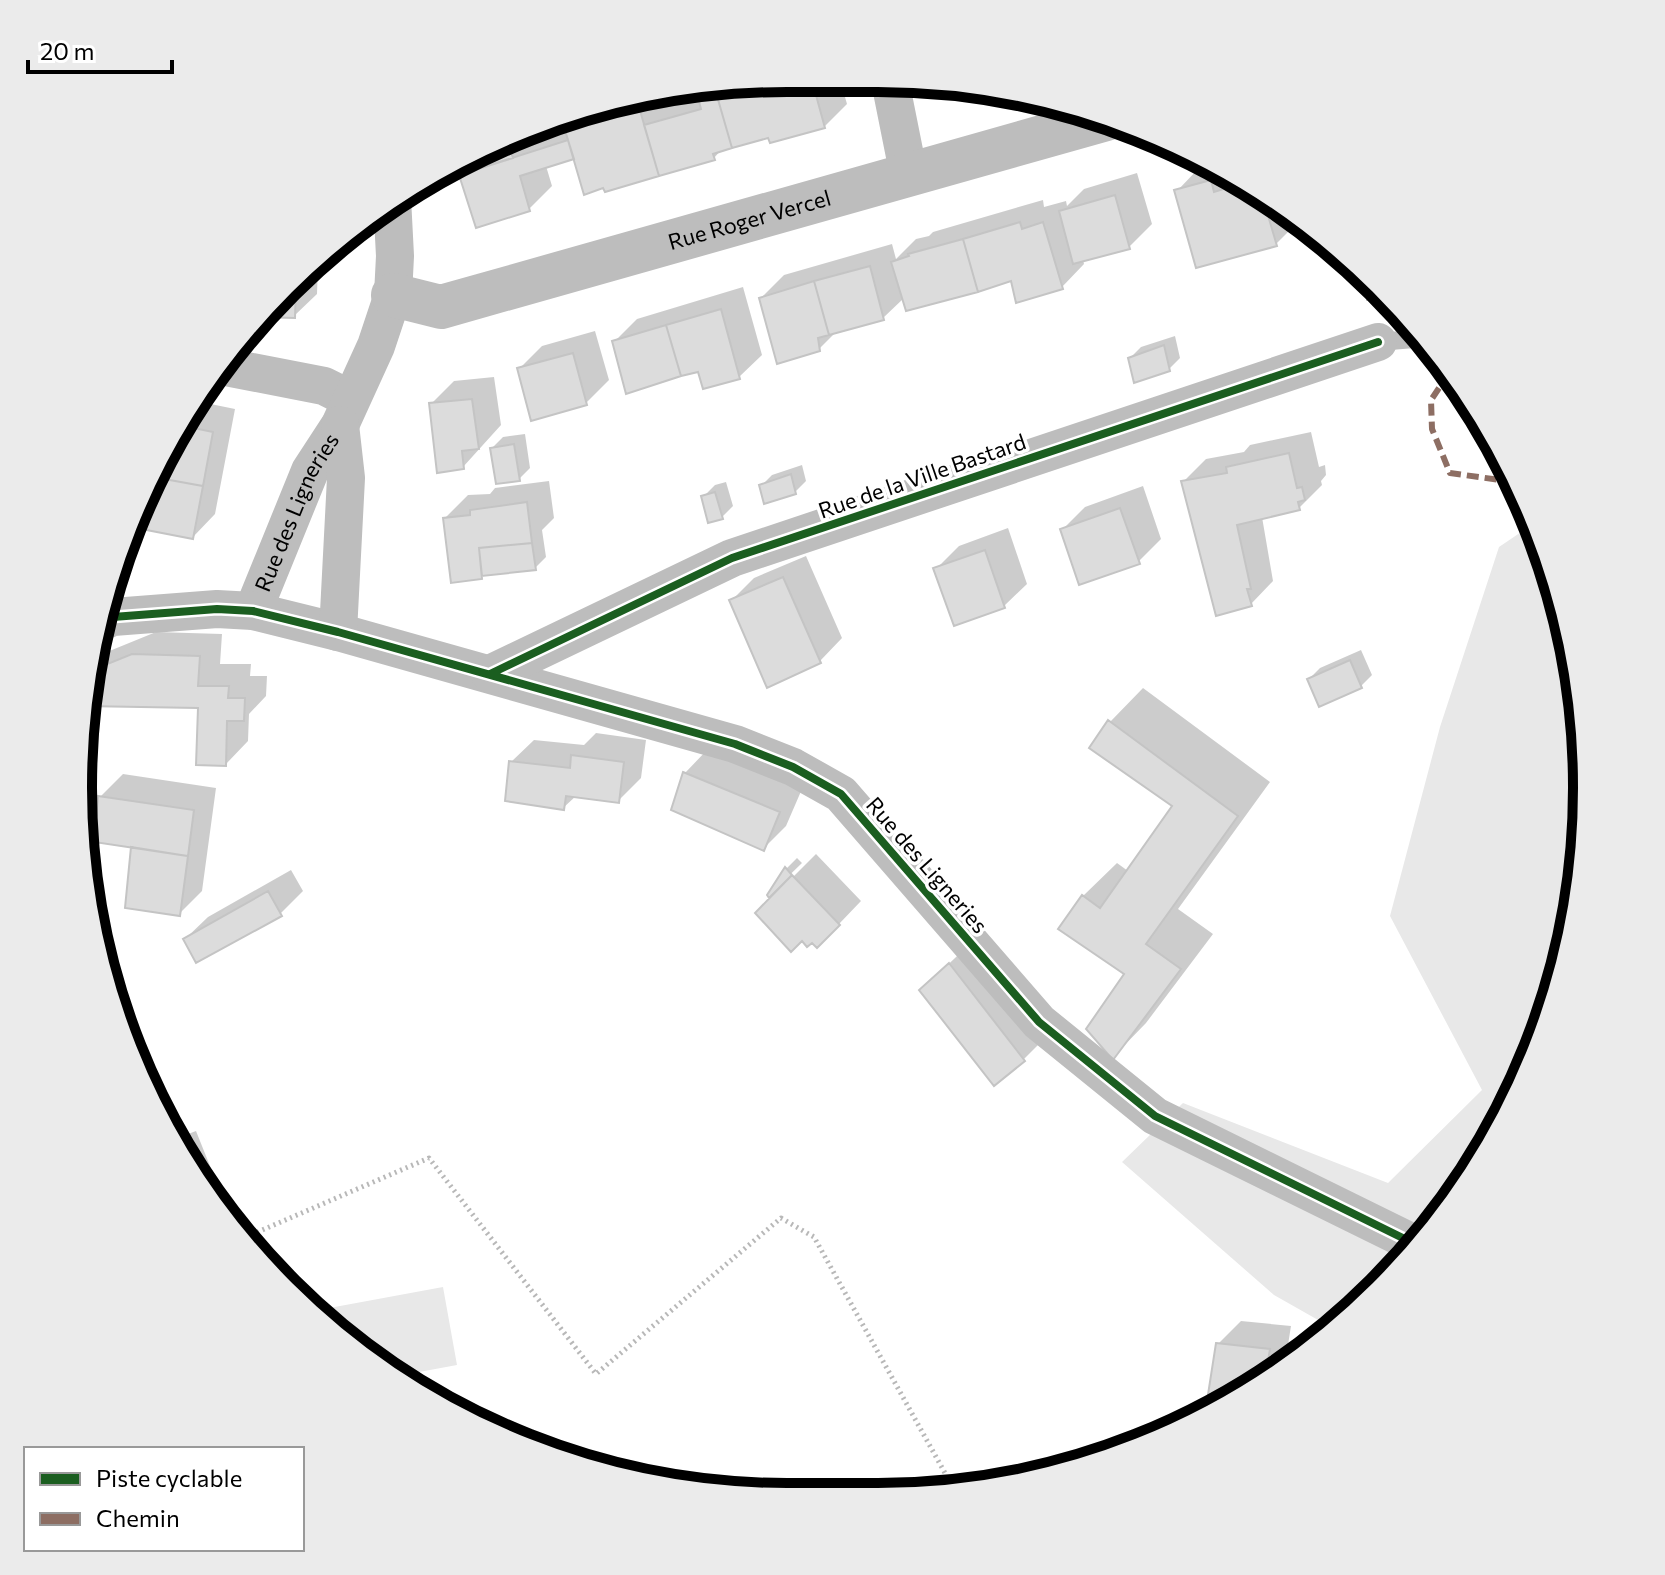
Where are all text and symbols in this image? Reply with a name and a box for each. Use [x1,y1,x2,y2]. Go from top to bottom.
scale bar [28,24,172,74]
text: 20 m [40,36,94,65]
street label: Rue Roger Vercel [665,183,834,255]
street label: Rue de la Ville Bastard [815,427,1029,524]
street label: Rue des Ligneries [248,428,344,595]
street label: Rue des Ligneries [861,791,994,938]
legend [24,1447,304,1551]
text: Piste cyclable [96,1463,242,1492]
text: Chemin [96,1503,180,1532]

